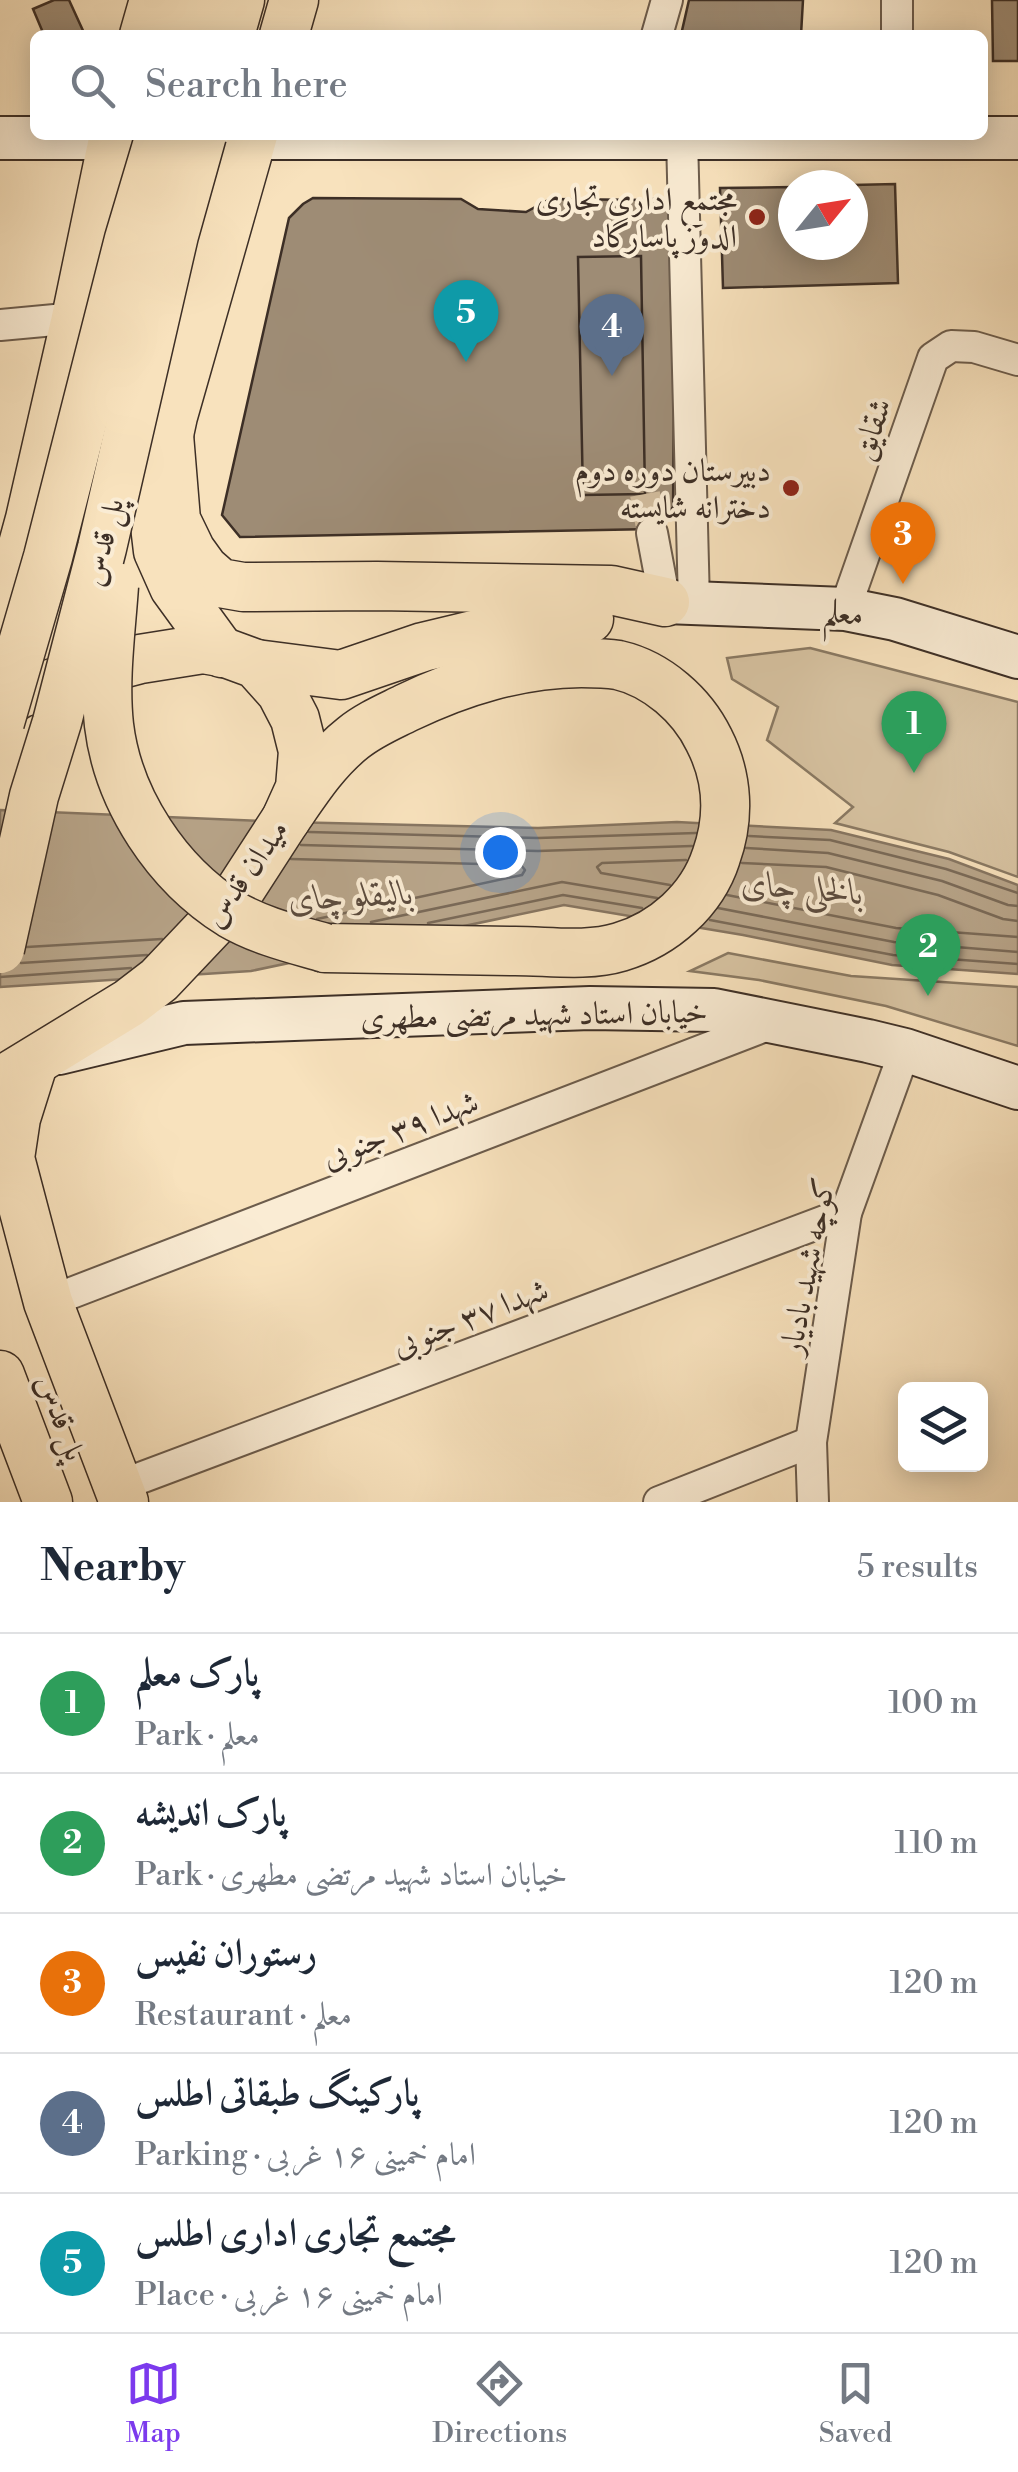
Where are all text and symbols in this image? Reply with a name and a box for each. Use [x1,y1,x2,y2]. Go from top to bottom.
search box [30,30,988,140]
icon: search [65,58,120,113]
text: Search here [145,62,348,109]
north arrow [778,170,868,260]
place label: مجتمع اداری تجاری الدوز پاسارگاد [535,180,737,259]
marker: مجتمع اداری تجاری الدوز پاسارگاد [746,206,768,228]
pin: 5 [434,280,498,362]
pin: 4 [580,294,644,376]
street label: شقایق [843,393,901,466]
place label: دبیرستان دوره دوم دخترانه شایسته [575,451,771,528]
marker: دبیرستان دوره دوم دخترانه شایسته [780,477,802,499]
street label: پل قدس [73,492,136,591]
pin: 3 [870,502,936,584]
street label: معلم [820,591,866,646]
pin: 1 [882,690,946,773]
street label: میدان قدس [194,812,298,936]
your location [475,827,526,878]
water label: بالخلی چای [739,862,866,917]
water label: بالیقلو چای [287,872,415,922]
pin: 2 [896,914,960,996]
street label: خیابان استاد شهید مرتضی مطهری [360,992,708,1040]
street label: شهدا ۳۹ جنوبی [316,1082,485,1180]
street label: کوچه شهید بادیار [771,1174,846,1361]
street label: شهدا ۳۷ جنوبی [386,1270,555,1368]
street label: پل قدس [24,1368,96,1469]
map controls [898,1382,988,1472]
button: layers [898,1382,988,1472]
text: Nearby [40,1541,185,1594]
text: 5 results [857,1547,978,1587]
text: پارک معلم [135,1650,259,1697]
text: 1 [65,1683,80,1723]
text: 100 m [888,1683,978,1723]
text: Park · معلم [135,1715,260,1755]
text: پارک اندیشه [135,1790,287,1837]
text: 2 [62,1823,83,1863]
text: 110 m [895,1823,978,1863]
text: Park · خیابان استاد شهید مرتضی مطهری [135,1855,567,1895]
text: رستوران نفیس [135,1930,317,1977]
text: 3 [63,1963,82,2003]
text: 120 m [889,1963,978,2003]
text: Restaurant · معلم [135,1995,352,2035]
text: پارکینگ طبقاتی اطلس [135,2070,419,2117]
text: 4 [62,2103,83,2143]
text: 120 m [889,2103,978,2143]
text: Parking · امام خمینی ۱۶ غربی [135,2135,476,2175]
text: مجتمع تجاری اداری اطلس [135,2210,455,2257]
text: 5 [63,2243,82,2283]
text: 120 m [889,2243,978,2283]
text: Place · امام خمینی ۱۶ غربی [135,2275,443,2315]
tab: Map [126,2356,181,2451]
tab: Directions [432,2356,567,2451]
tab: Saved [819,2356,892,2451]

